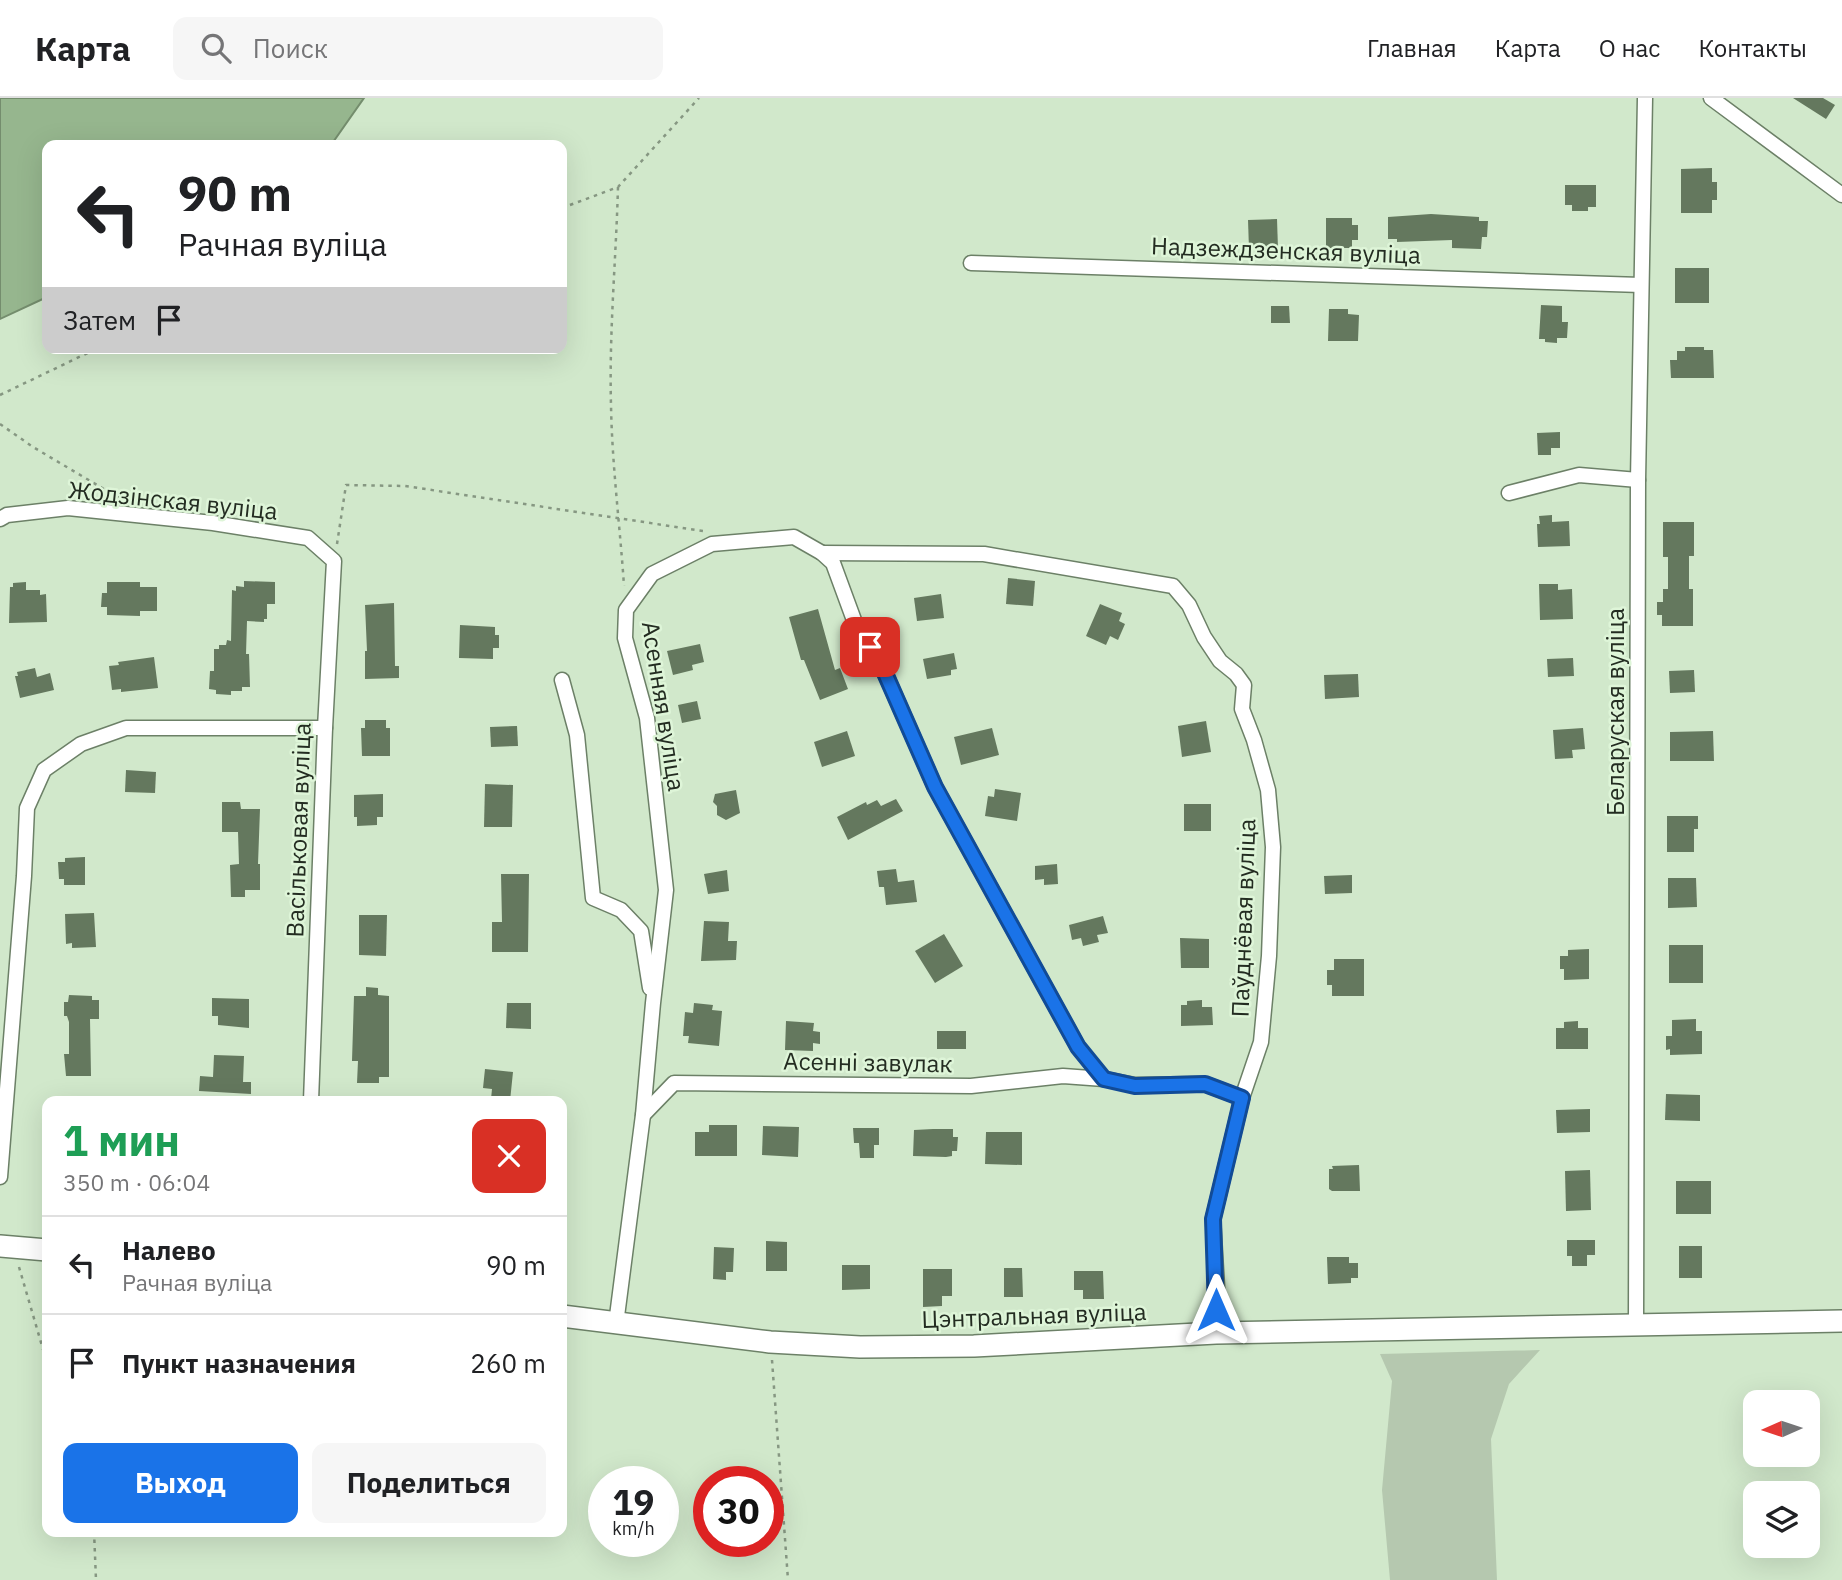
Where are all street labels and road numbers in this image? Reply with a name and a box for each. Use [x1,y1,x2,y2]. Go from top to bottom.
street label: Надзеждзенская вуліца [1151,229,1422,271]
street label: Жодзінская вуліца [67,473,280,527]
street label: Беларуская вуліца [1599,608,1631,816]
street label: Асенняя вуліца [635,619,693,793]
street label: Васільковая вуліца [278,722,318,938]
street label: Паўднёвая вуліца [1224,818,1262,1018]
street label: Асенні завулак [783,1045,953,1079]
street label: Цэнтральная вуліца [921,1295,1147,1335]

